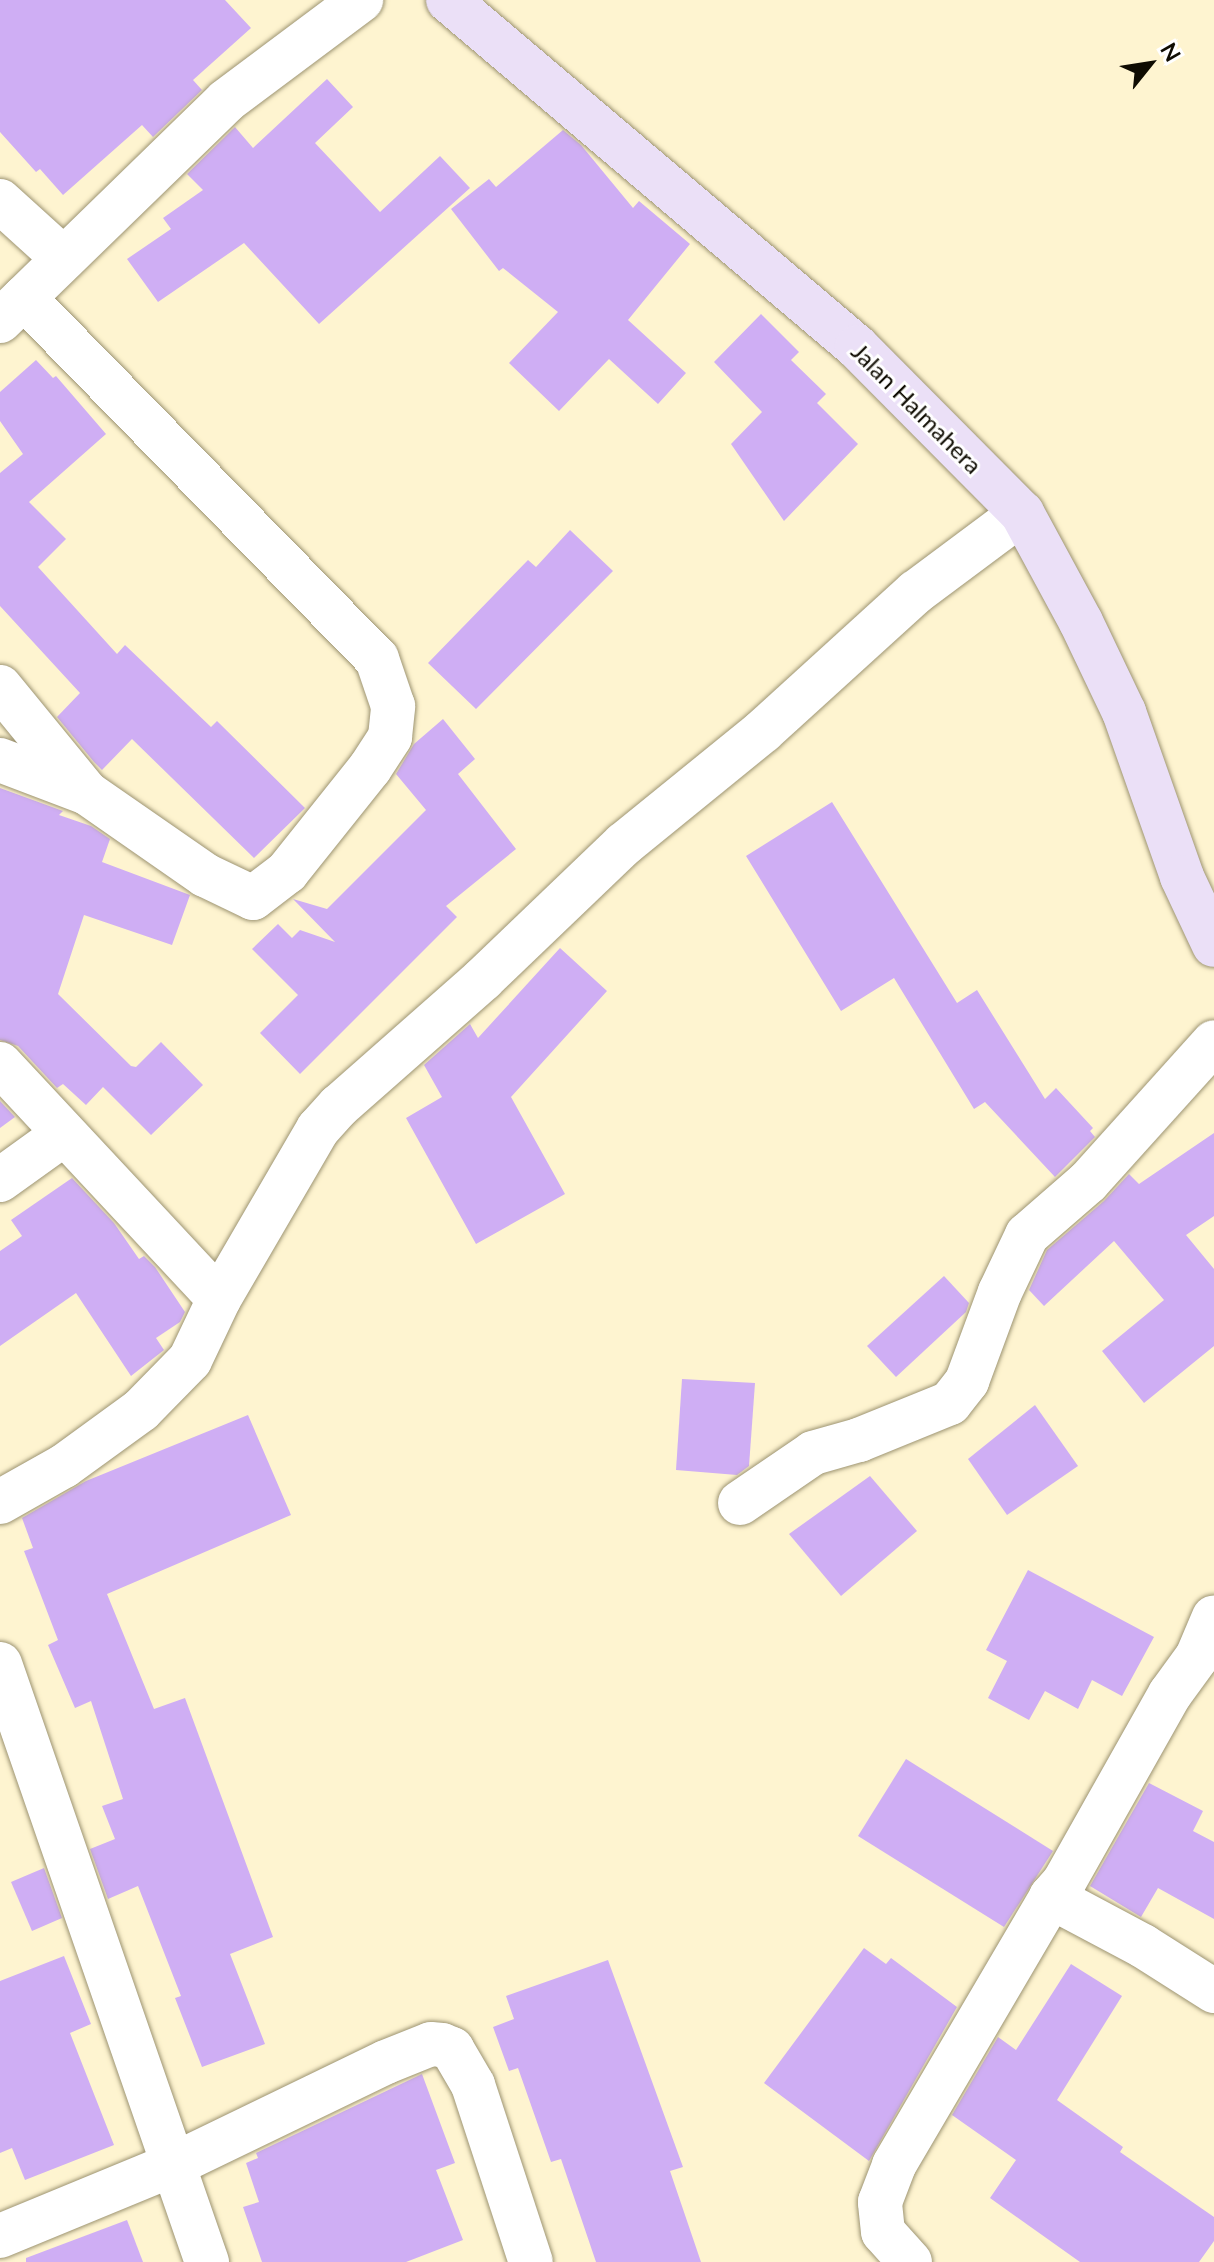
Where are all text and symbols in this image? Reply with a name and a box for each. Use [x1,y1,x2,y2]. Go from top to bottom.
north arrow [1110,24,1190,104]
text: N [1155,38,1187,66]
street label: Jalan Halmahera [846,337,988,479]

